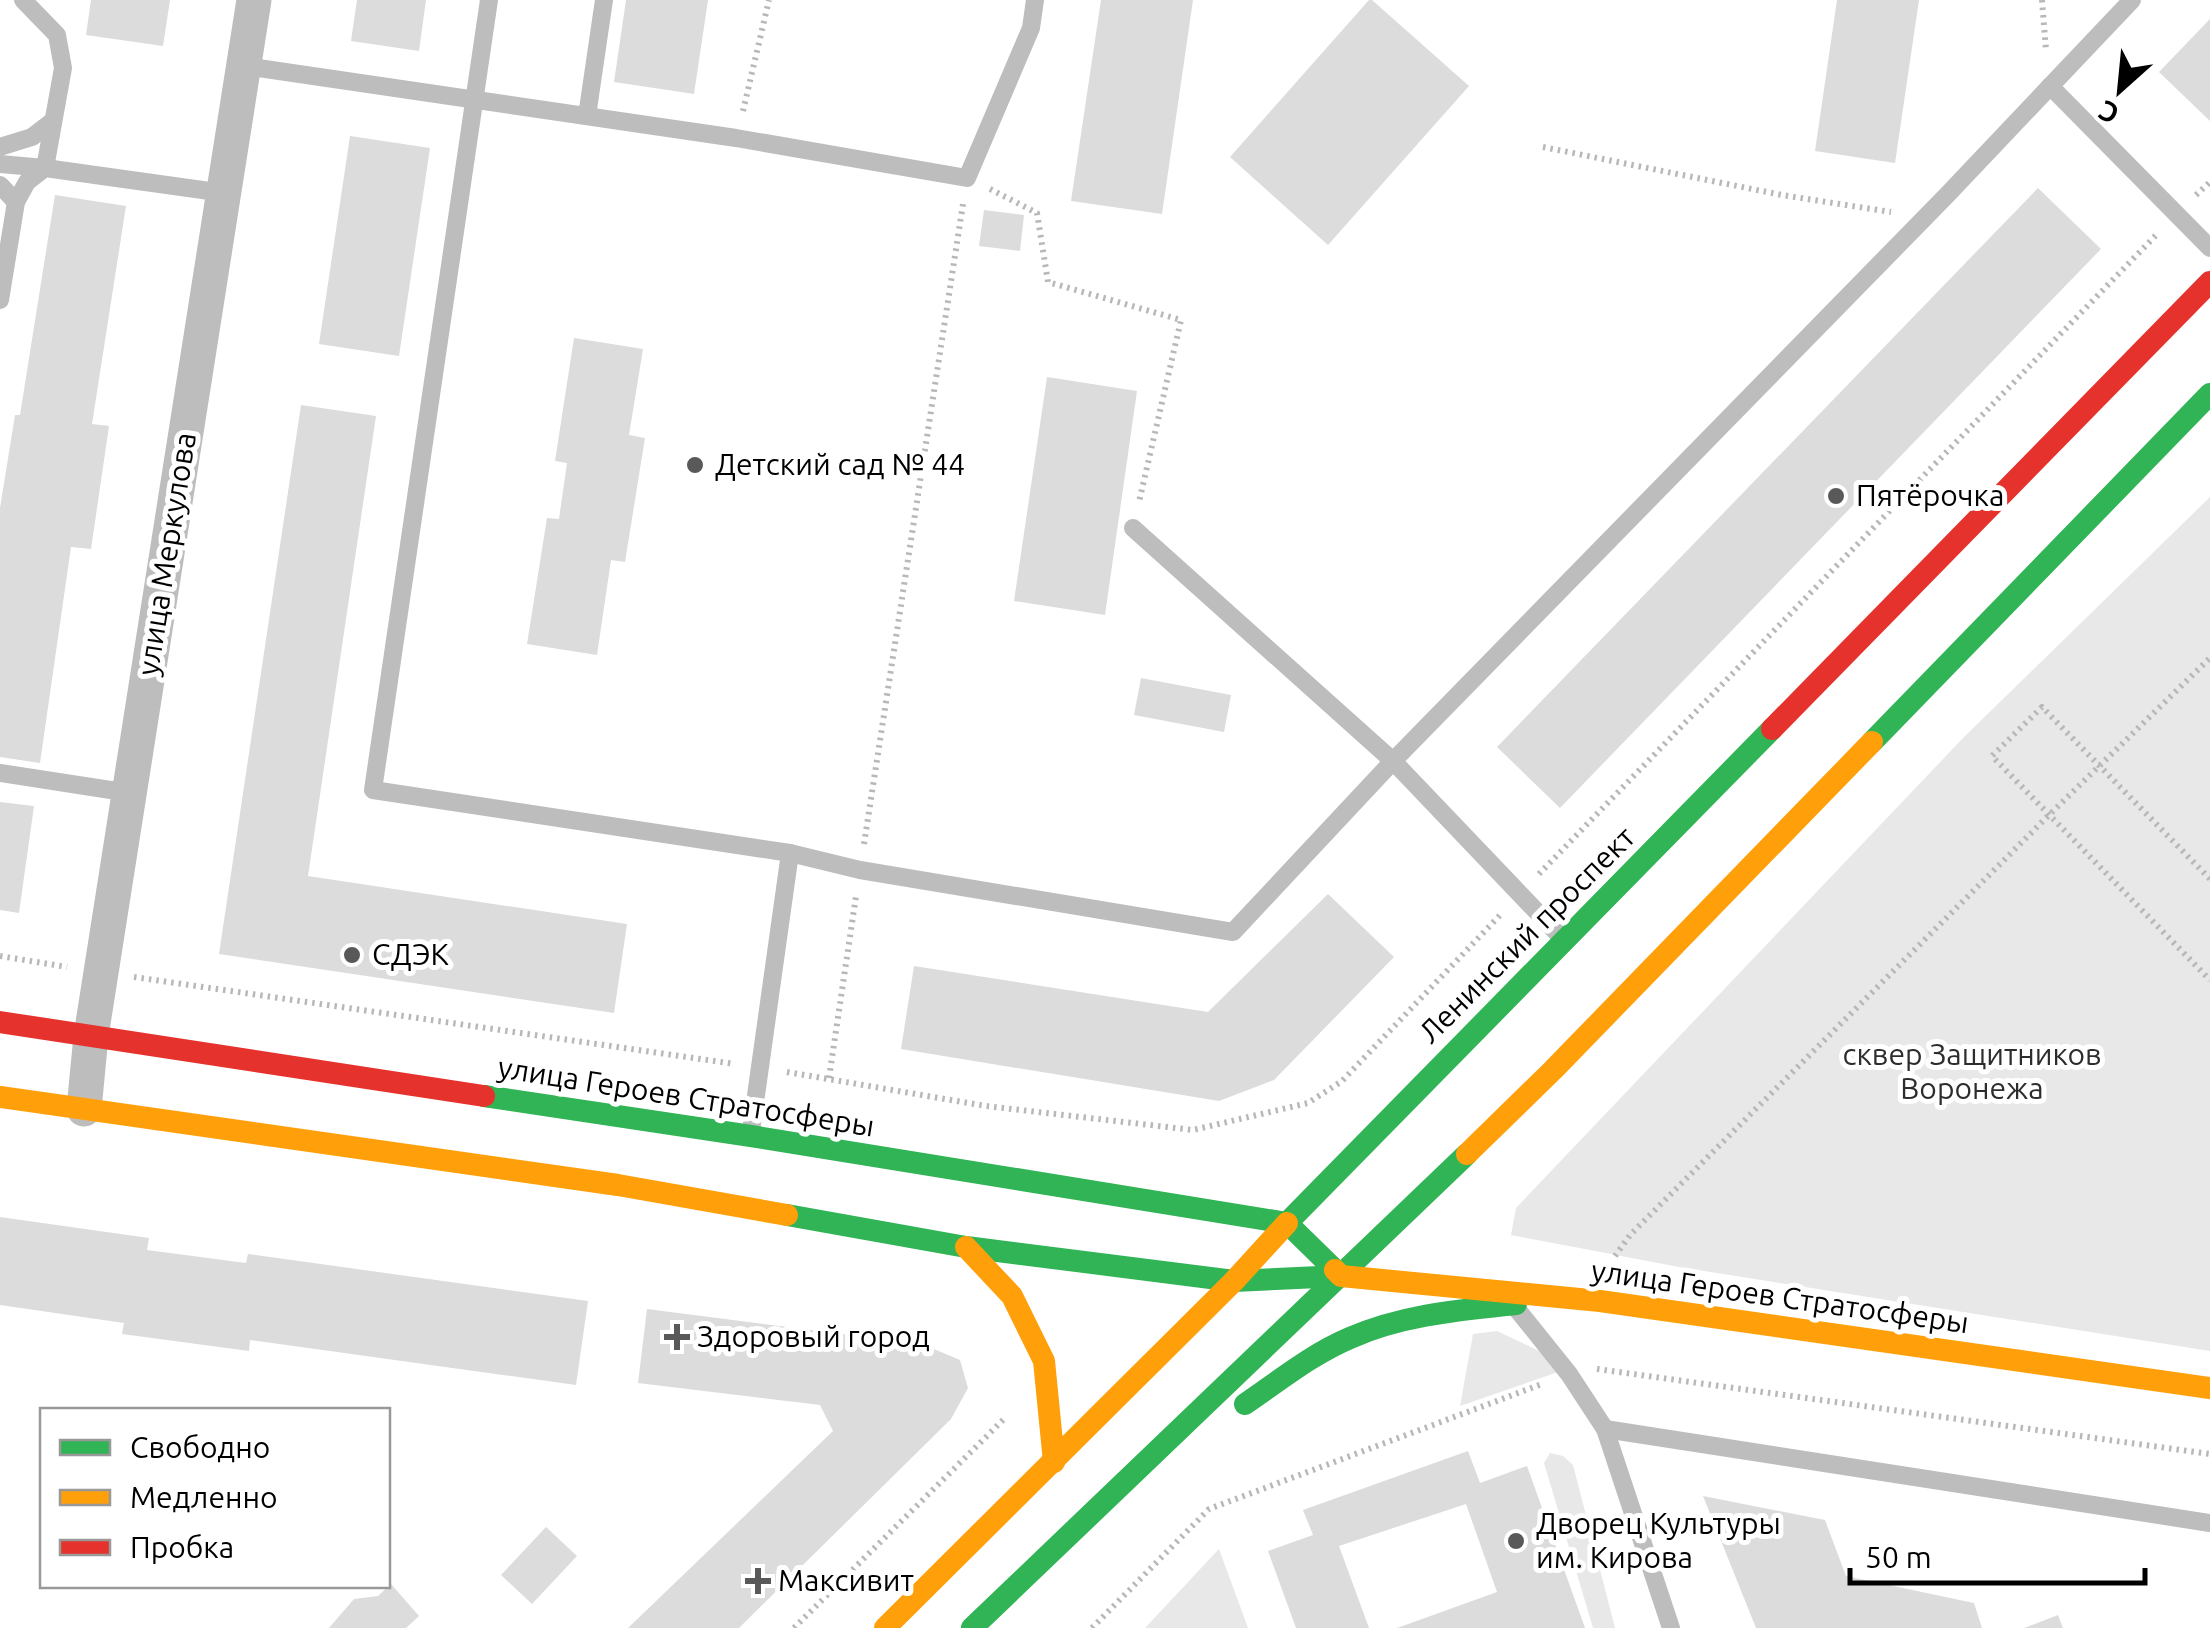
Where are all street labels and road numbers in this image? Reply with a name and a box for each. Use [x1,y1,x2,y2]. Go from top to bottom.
street label: улица Меркулова [130,430,202,678]
street label: Ленинский проспект [1411,819,1641,1049]
street label: улица Героев Стратосферы [495,1049,877,1143]
street label: улица Героев Стратосферы [1589,1253,1971,1339]

